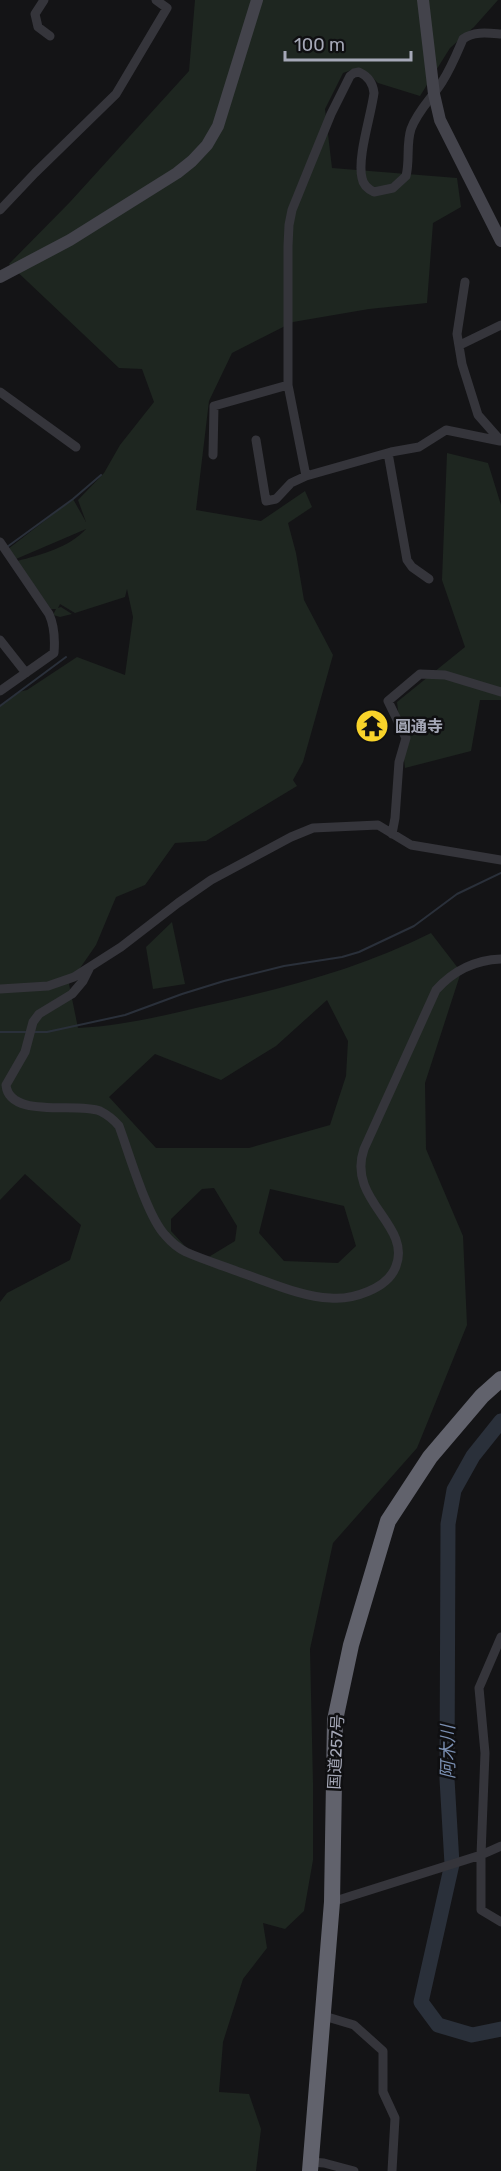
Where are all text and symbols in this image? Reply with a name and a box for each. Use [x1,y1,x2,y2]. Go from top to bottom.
scale bar [285,24,411,62]
text: 100 m [294,34,345,56]
temple icon: 圓通寺 [354,708,390,744]
place label: 圓通寺 [395,717,443,736]
street label: 国道257号 [325,1714,347,1790]
water label: 阿木川 [437,1723,459,1779]

